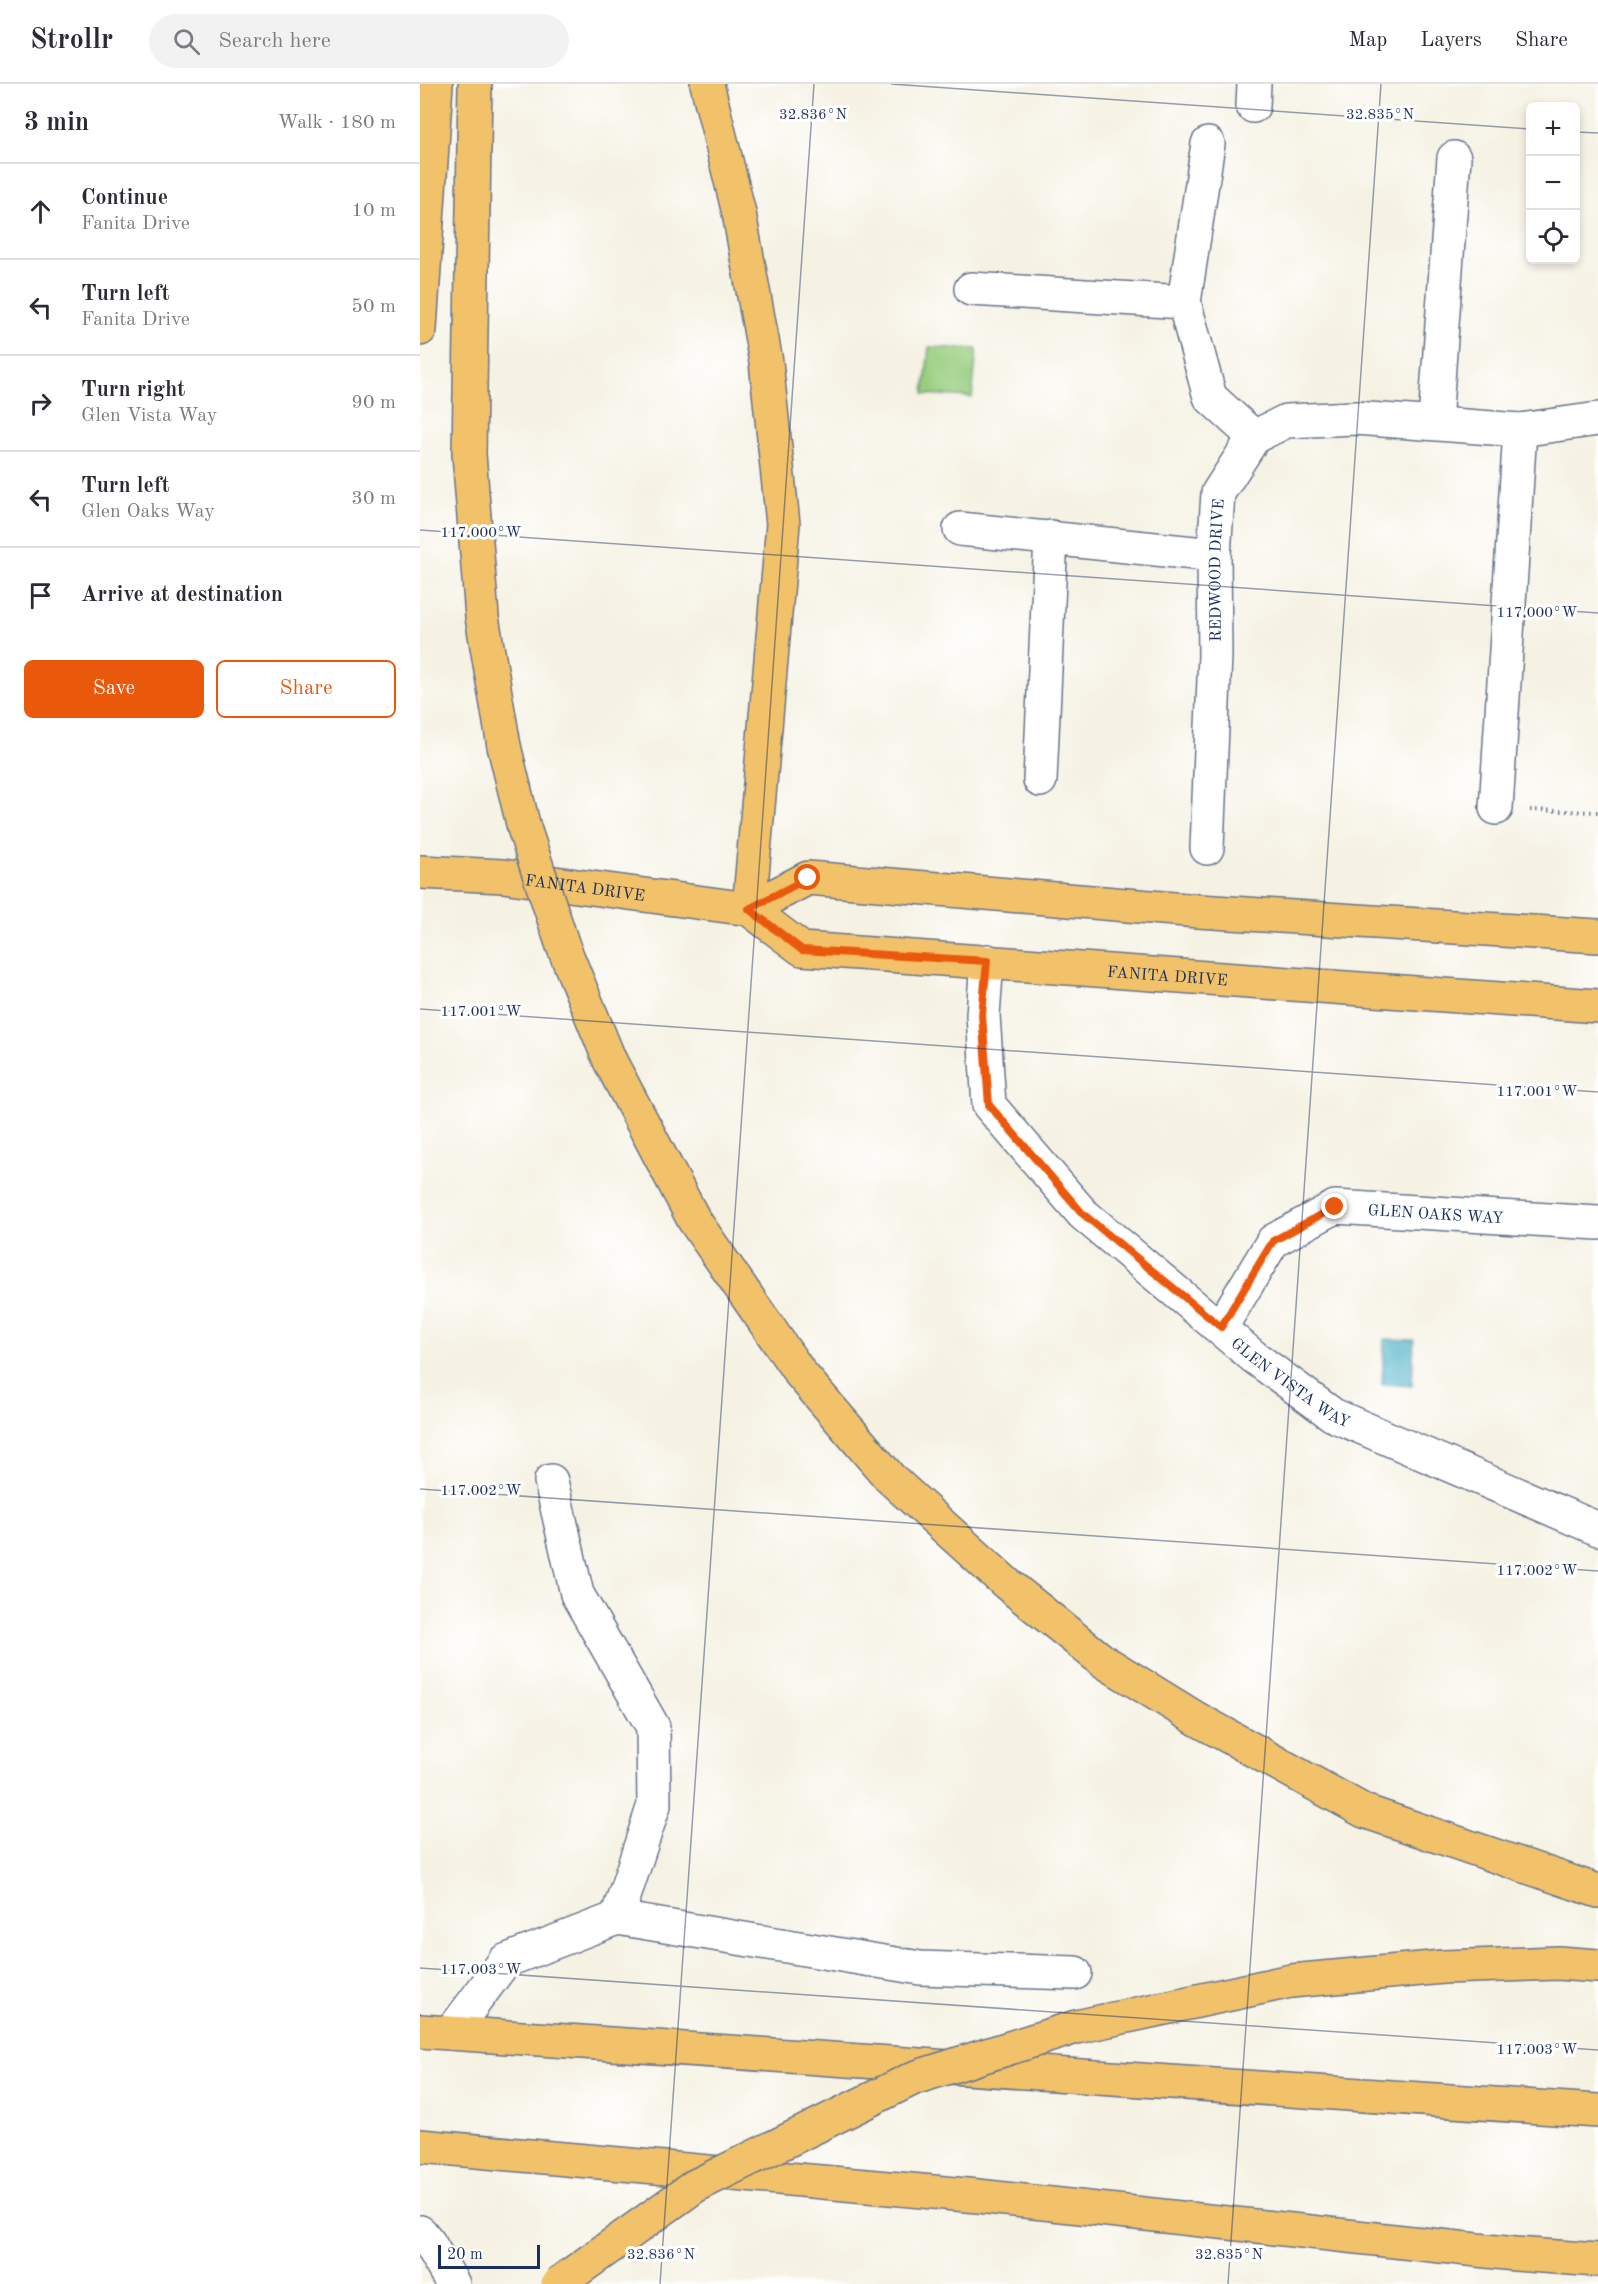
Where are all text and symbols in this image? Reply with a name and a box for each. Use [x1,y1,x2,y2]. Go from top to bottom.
search box [149,14,569,68]
icon: search [170,25,203,58]
text: Strollr [30,27,113,55]
text: Search here [218,30,331,52]
text: Map [1348,30,1387,51]
text: Layers [1420,30,1482,51]
text: Share [1515,30,1568,51]
map controls [1526,102,1580,264]
button: + [1526,102,1580,156]
text: 32.836°N [779,108,847,123]
text: 32.835°N [1346,108,1414,123]
text: 3 min [24,110,89,136]
text: Walk · 180 m [277,113,396,133]
button: − [1526,156,1580,210]
text: Continue [81,187,168,209]
icon: ahead [24,195,57,228]
text: 10 m [351,201,396,221]
button: locate [1526,210,1580,264]
text: Fanita Drive [81,214,190,234]
text: Turn left [81,283,170,305]
icon: left [24,291,57,324]
text: 50 m [351,297,396,317]
text: Fanita Drive [81,310,190,330]
text: Turn right [81,379,185,401]
icon: right [24,387,57,420]
text: 90 m [351,393,396,413]
text: Glen Vista Way [81,406,217,426]
text: Turn left [81,475,170,497]
icon: left [24,483,57,516]
text: 30 m [351,489,396,509]
street label: REDWOOD DRIVE [1208,498,1228,642]
text: Glen Oaks Way [81,502,215,522]
text: 117.000°W [440,526,522,541]
icon: arrive [24,579,57,612]
text: Arrive at destination [81,584,283,606]
text: 117.000°W [1496,606,1578,621]
button: Save [24,660,204,718]
button: Share [216,660,396,718]
route start [794,864,820,890]
street label: FANITA DRIVE [524,873,646,905]
street label: FANITA DRIVE [1106,965,1228,989]
text: 117.001°W [440,1005,522,1020]
text: 117.001°W [1496,1085,1578,1100]
route end [1321,1193,1347,1219]
street label: GLEN OAKS WAY [1367,1203,1504,1227]
street label: GLEN VISTA WAY [1227,1335,1352,1431]
text: 117.002°W [440,1484,522,1499]
text: 117.002°W [1496,1564,1578,1579]
text: 117.003°W [440,1963,522,1978]
text: 117.003°W [1496,2043,1578,2058]
scale bar [438,2242,540,2270]
text: 20 m [447,2247,483,2263]
text: 32.836°N [627,2248,695,2263]
text: 32.835°N [1195,2248,1263,2263]

